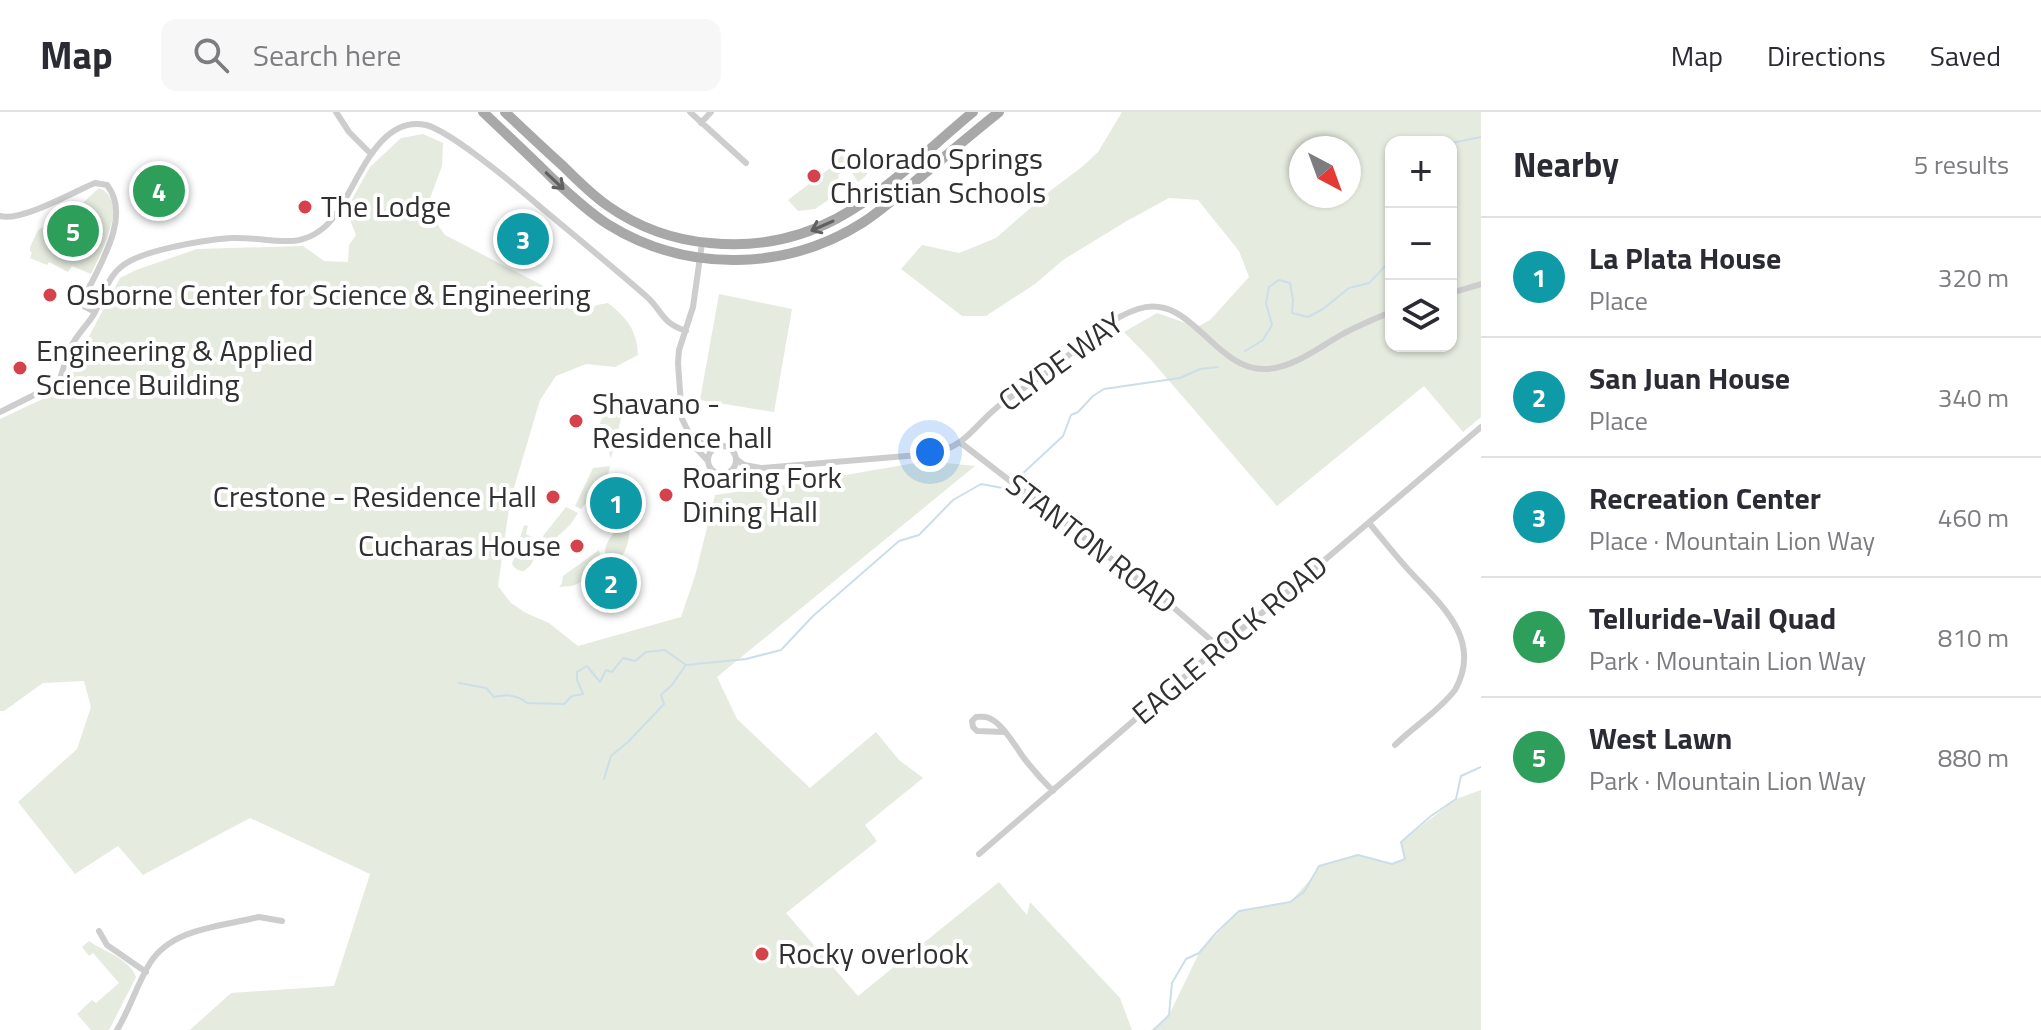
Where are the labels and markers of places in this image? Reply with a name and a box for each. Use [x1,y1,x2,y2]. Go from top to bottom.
place label: Colorado Springs Christian Schools [830,135,1046,215]
pin: 4 [133,161,185,221]
marker: Colorado Springs Christian Schools [805,167,823,185]
place label: The Lodge [321,183,451,229]
marker: The Lodge [296,198,314,216]
pin: 5 [47,201,99,261]
pin: 3 [497,209,549,269]
place label: Osborne Center for Science & Engineering [66,271,591,317]
marker: Osborne Center for Science & Engineering [41,286,59,304]
place label: Engineering & Applied Science Building [36,327,313,407]
marker: Engineering & Applied Science Building [11,359,29,377]
place label: Shavano - Residence hall [592,380,773,460]
marker: Shavano - Residence hall [567,412,585,430]
place label: Roaring Fork Dining Hall [682,454,842,534]
place label: Crestone - Residence Hall [213,473,537,519]
pin: 1 [590,473,642,533]
marker: Roaring Fork Dining Hall [657,486,675,504]
marker: Crestone - Residence Hall [544,488,562,506]
place label: Cucharas House [358,522,561,568]
marker: Cucharas House [568,537,586,555]
pin: 2 [585,553,637,613]
place label: Rocky overlook [778,930,969,976]
marker: Rocky overlook [753,945,771,963]

